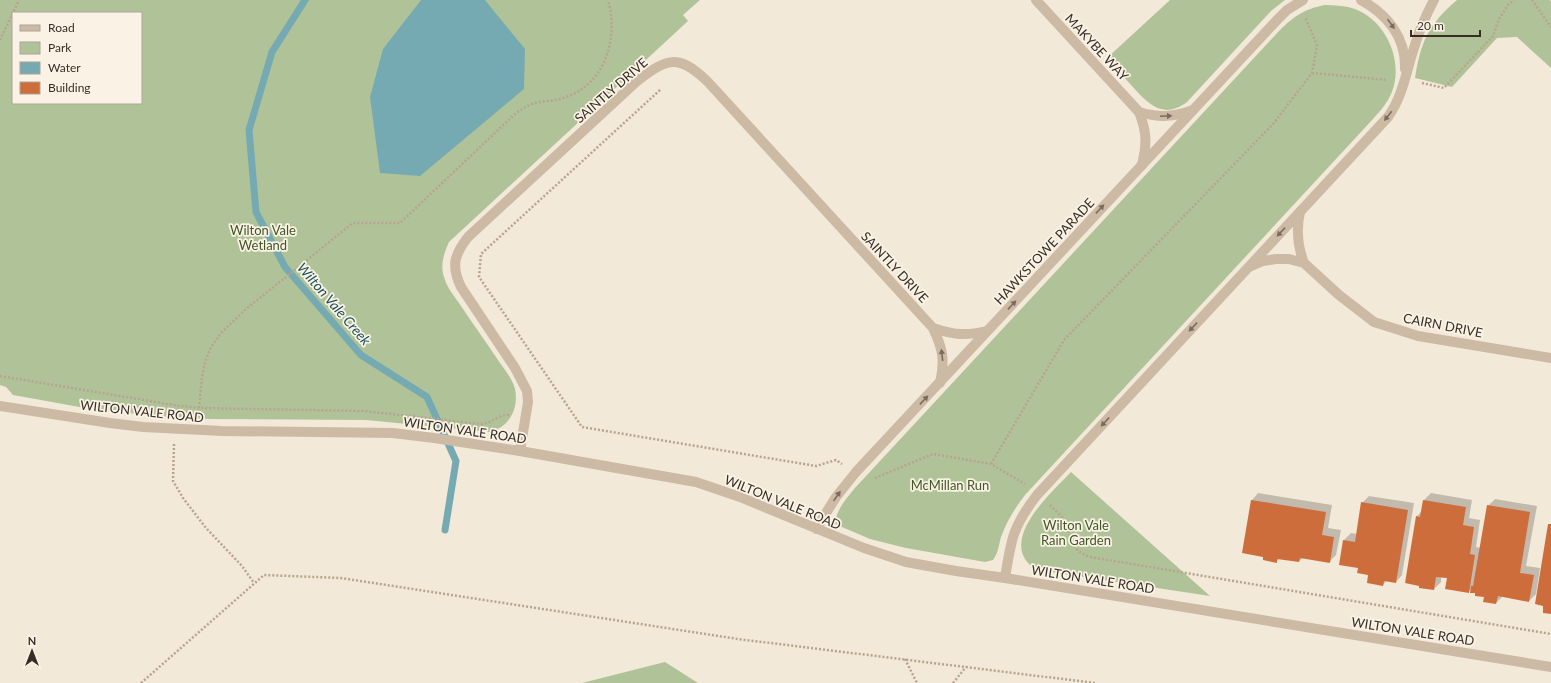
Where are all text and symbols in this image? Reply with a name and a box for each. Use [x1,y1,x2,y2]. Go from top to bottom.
street label: MAKYBE WAY [1062,10,1133,84]
legend [12,12,142,104]
scale bar [1411,12,1480,38]
text: 20 m [1417,18,1444,33]
one-way arrow [1386,19,1394,29]
text: Road [48,20,75,35]
text: Park [48,40,72,55]
street label: SAINTLY DRIVE [571,54,651,126]
text: Water [48,60,81,75]
text: Building [48,80,91,95]
one-way arrow [1384,110,1393,121]
one-way arrow [1160,113,1172,120]
street label: HAWKSTOWE PARADE [991,195,1097,307]
one-way arrow [1096,204,1105,214]
park label: Wilton Vale Wetland [230,222,296,253]
one-way arrow [1277,227,1286,237]
street label: SAINTLY DRIVE [858,228,932,306]
water label: Wilton Vale Creek [294,259,375,349]
one-way arrow [1007,300,1016,309]
street label: CAIRN DRIVE [1402,309,1484,341]
one-way arrow [1188,322,1198,332]
one-way arrow [939,348,945,361]
one-way arrow [919,395,929,405]
street label: WILTON VALE ROAD [79,397,205,425]
street label: WILTON VALE ROAD [402,413,528,447]
one-way arrow [1100,417,1109,428]
street label: WILTON VALE ROAD [722,471,844,533]
park label: McMillan Run [911,477,989,493]
one-way arrow [833,491,841,502]
park label: Wilton Vale Rain Garden [1041,517,1111,548]
street label: WILTON VALE ROAD [1030,561,1156,597]
street label: WILTON VALE ROAD [1350,613,1476,649]
north arrow [12,631,52,671]
text: N [28,634,36,647]

